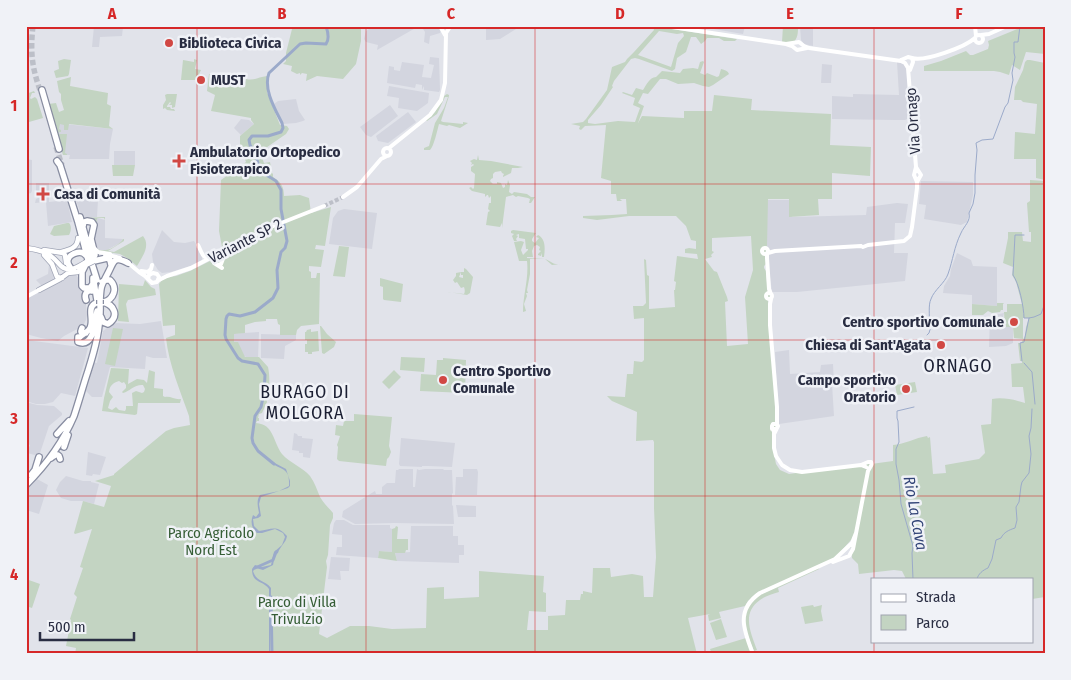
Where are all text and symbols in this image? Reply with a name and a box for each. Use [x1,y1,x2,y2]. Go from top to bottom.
text: A [107,4,117,23]
text: B [278,4,287,23]
text: C [447,4,456,23]
text: D [615,4,625,23]
text: E [786,4,794,23]
text: F [955,4,963,23]
place label: Biblioteca Civica [179,34,282,52]
marker: Biblioteca Civica [163,37,175,49]
place label: MUST [211,71,246,89]
marker: MUST [195,74,207,86]
street label: Via Ornago [902,87,924,155]
text: 1 [11,96,17,115]
place label: Ambulatorio Ortopedico Fisioterapico [189,143,341,178]
marker: Ambulatorio Ortopedico Fisioterapico [172,154,186,168]
place label: Casa di Comunità [54,185,161,203]
marker: Casa di Comunità [36,187,50,201]
street label: Variante SP 2 [205,215,285,267]
text: 2 [9,253,18,272]
place label: Centro sportivo Comunale [842,313,1004,331]
marker: Centro sportivo Comunale [1008,316,1020,328]
place label: Chiesa di Sant'Agata [805,336,932,354]
marker: Chiesa di Sant'Agata [935,339,947,351]
district label: ORNAGO [924,355,992,377]
place label: Centro Sportivo Comunale [453,362,551,397]
place label: Campo sportivo Oratorio [798,371,896,406]
marker: Centro Sportivo Comunale [437,374,449,386]
district label: BURAGO DI MOLGORA [260,381,350,424]
marker: Campo sportivo Oratorio [900,383,912,395]
text: 3 [9,409,18,428]
water label: Rio La Cava [900,475,931,552]
park label: Parco Agricolo Nord Est [168,524,254,559]
text: 4 [10,565,18,584]
legend [871,578,1034,642]
text: Strada [916,588,956,606]
park label: Parco di Villa Trivulzio [258,593,336,628]
scale bar [40,610,134,642]
text: Parco [916,614,949,632]
text: 500 m [48,618,86,636]

